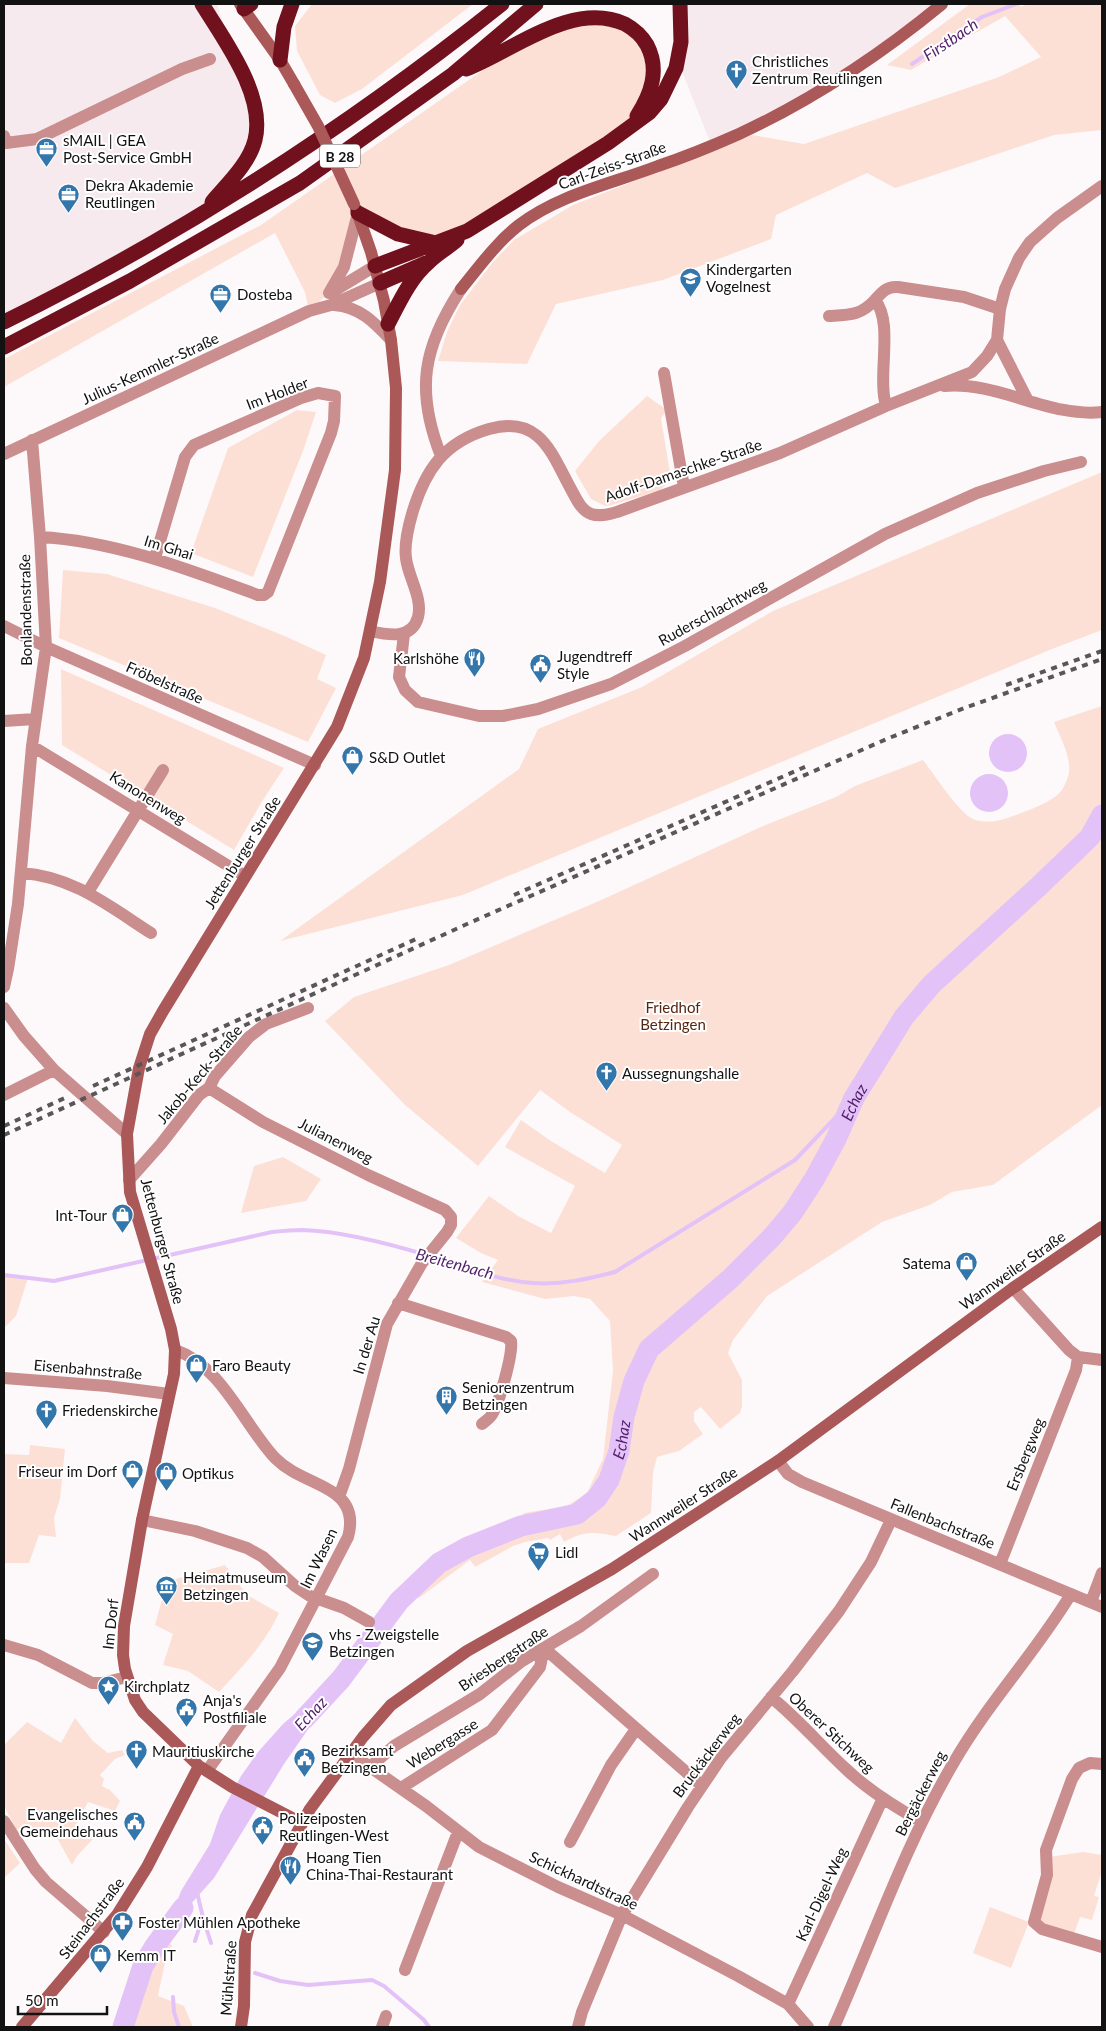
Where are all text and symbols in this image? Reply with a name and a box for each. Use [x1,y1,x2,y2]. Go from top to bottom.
water label: Firstbach [919,14,981,64]
place label: Christliches Zentrum Reutlingen [752,52,882,87]
church icon: Christliches Zentrum Reutlingen [724,58,748,89]
place label: sMAIL | GEA Post-Service GmbH [63,131,192,166]
office icon: sMAIL | GEA Post-Service GmbH [35,137,59,168]
street label: Carl-Zeiss-Straße [556,137,668,193]
road number: B 28 [320,144,360,168]
place label: Dekra Akademie Reutlingen [85,176,193,211]
office icon: Dekra Akademie Reutlingen [57,182,81,213]
place label: Kindergarten Vogelnest [706,260,792,295]
school or university icon: Kindergarten Vogelnest [678,266,702,297]
office icon: Dosteba [209,282,233,313]
place label: Dosteba [237,285,292,303]
street label: Julius-Kemmler-Straße [79,328,221,408]
street label: Im Holder [243,373,311,413]
street label: Adolf-Damaschke-Straße [602,435,764,505]
street label: Im Ghai [142,531,196,563]
street label: Bonlandenstraße [15,554,35,666]
street label: Ruderschlachtweg [655,575,769,649]
restaurant icon: Karlshöhe [463,646,487,677]
place label: Jugendtreff Style [557,647,632,682]
place label: Karlshöhe [393,649,459,667]
public building icon: Jugendtreff Style [529,653,553,684]
street label: Fröbelstraße [124,657,206,707]
shop icon: S&D Outlet [341,745,365,776]
place label: S&D Outlet [369,748,446,766]
street label: Kanonenweg [107,767,190,828]
street label: Jettenburger Straße [200,792,284,912]
park label: Friedhof Betzingen [640,998,706,1033]
street label: Jakob-Keck-Straße [153,1021,245,1127]
church icon: Aussegnungshalle [594,1061,618,1092]
place label: Aussegnungshalle [622,1064,739,1082]
water label: Echaz [836,1080,870,1123]
street label: Julianenweg [296,1114,376,1167]
street label: Jettenburger Straße [138,1176,188,1306]
shop icon: Int-Tour [111,1203,135,1234]
place label: Int-Tour [55,1206,108,1224]
street label: Wannweiler Straße [956,1227,1068,1313]
water label: Breitenbach [414,1243,496,1283]
shop icon: Satema [955,1251,979,1282]
place label: Satema [903,1254,951,1272]
street label: In der Au [349,1314,383,1376]
shop icon: Faro Beauty [184,1353,208,1384]
street label: Eisenbahnstraße [33,1355,143,1383]
place label: Faro Beauty [212,1356,291,1374]
place label: Seniorenzentrum Betzingen [462,1378,574,1413]
building icon: Seniorenzentrum Betzingen [434,1384,458,1415]
church icon: Friedenskirche [34,1398,58,1429]
place label: Friedenskirche [62,1401,158,1419]
street label: Ersbergweg [1002,1415,1048,1493]
water label: Echaz [608,1418,633,1461]
shop icon: Friseur im Dorf [121,1459,145,1490]
shop icon: Optikus [154,1461,178,1492]
place label: Friseur im Dorf [18,1462,118,1480]
street label: Wannweiler Straße [626,1462,740,1546]
place label: Optikus [182,1464,234,1482]
street label: Fallenbachstraße [888,1494,998,1552]
street label: Im Wasen [296,1525,340,1591]
supermarket icon: Lidl [527,1540,551,1571]
place label: Lidl [555,1543,578,1561]
place label: Heimatmuseum Betzingen [183,1568,287,1603]
museum icon: Heimatmuseum Betzingen [155,1574,179,1605]
street label: Im Dorf [98,1597,122,1650]
street label: Briesbergstraße [455,1621,551,1694]
place label: vhs - Zweigstelle Betzingen [329,1625,439,1660]
school or university icon: vhs - Zweigstelle Betzingen [301,1631,325,1662]
place icon: Kirchplatz [96,1674,120,1705]
place label: Kirchplatz [124,1677,190,1695]
street label: Oberer Stichweg [786,1688,879,1776]
place label: Anja's Postfiliale [203,1691,267,1726]
water label: Echaz [290,1692,330,1734]
public building icon: Anja's Postfiliale [175,1697,199,1728]
street label: Bruckäckerweg [669,1709,744,1801]
street label: Webergasse [403,1714,481,1772]
church icon: Mauritiuskirche [124,1739,148,1770]
place label: Bezirksamt Betzingen [321,1741,394,1776]
place label: Mauritiuskirche [152,1742,255,1760]
public building icon: Bezirksamt Betzingen [293,1747,317,1778]
street label: Bergäckerweg [891,1747,949,1839]
place label: Evangelisches Gemeindehaus [20,1805,118,1840]
place label: Polizeiposten Reutlingen-West [279,1809,389,1844]
public building icon: Evangelisches Gemeindehaus [122,1811,146,1842]
public building icon: Polizeiposten Reutlingen-West [251,1815,275,1846]
street label: Karl-Digel-Weg [791,1844,851,1944]
street label: Schickhardtstraße [527,1847,641,1913]
place label: Hoang Tien China-Thai-Restaurant [306,1848,454,1883]
restaurant icon: Hoang Tien China-Thai-Restaurant [278,1854,302,1885]
street label: Steinachstraße [55,1874,128,1962]
pharmacy icon: Foster Mühlen Apotheke [110,1910,134,1941]
place label: Foster Mühlen Apotheke [138,1913,301,1931]
street label: Mühlstraße [216,1940,240,2016]
shop icon: Kemm IT [89,1943,113,1974]
place label: Kemm IT [117,1946,176,1964]
scale bar [18,1984,106,2016]
text: 50 m [25,1991,59,2009]

